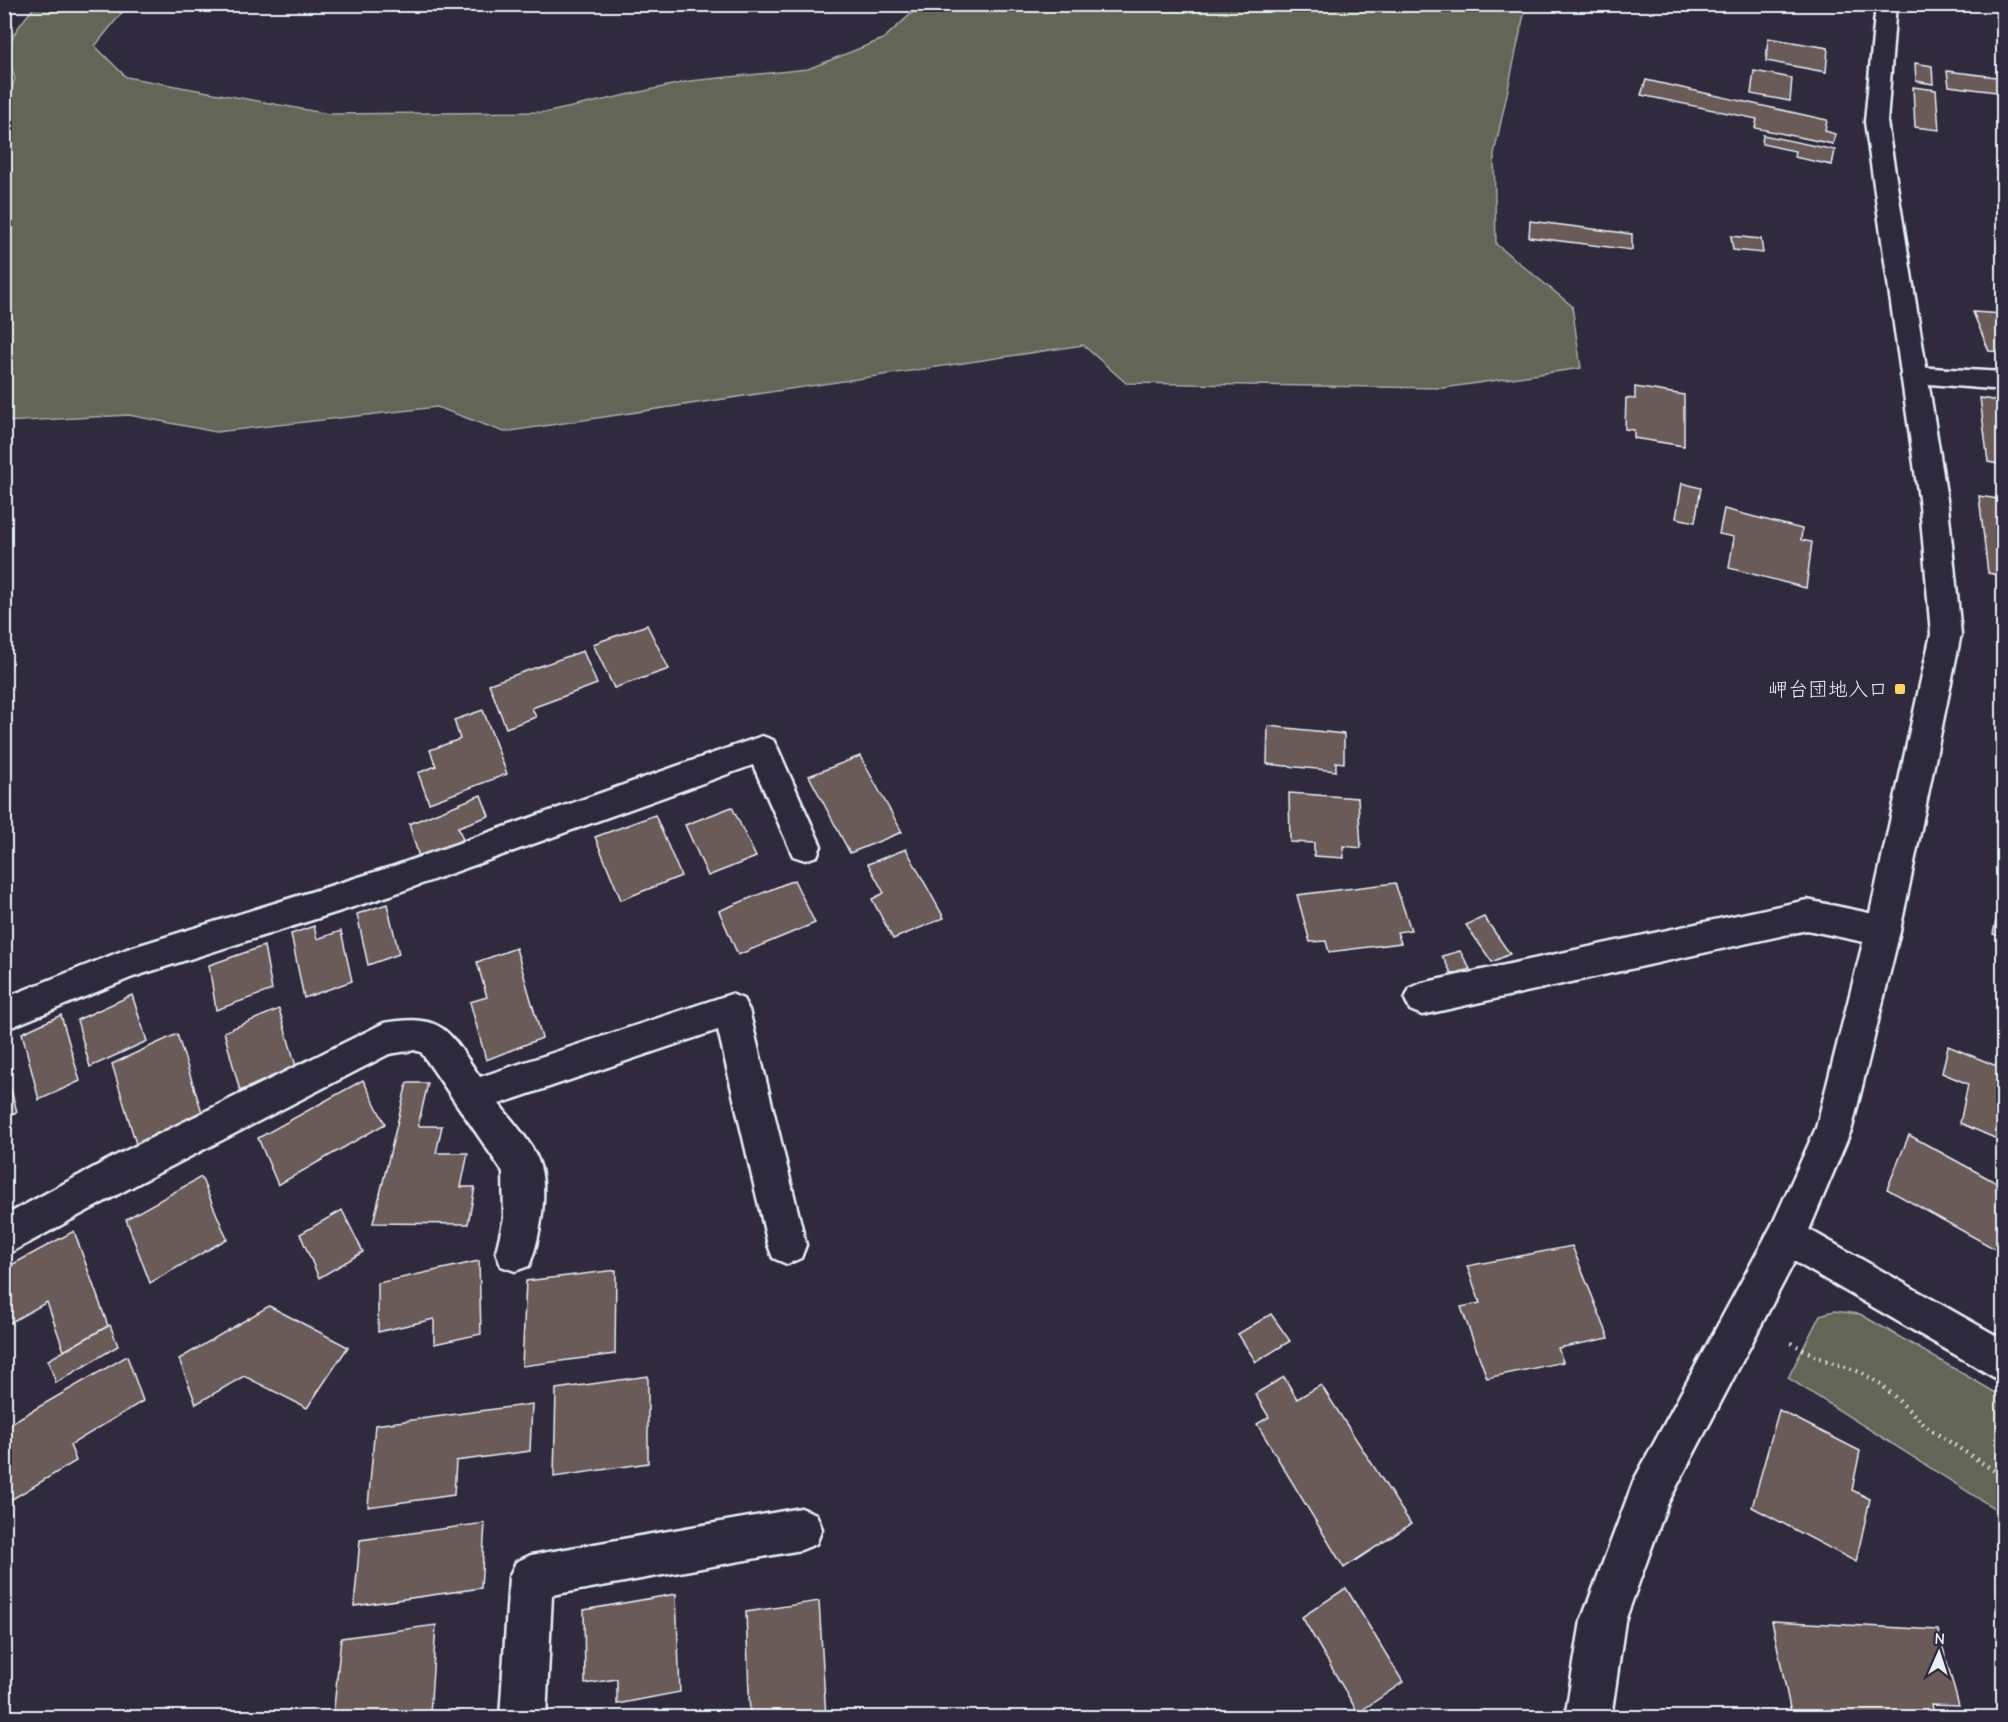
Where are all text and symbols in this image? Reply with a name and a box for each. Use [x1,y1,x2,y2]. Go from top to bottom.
place label: 岬台団地入口 [1768,678,1888,701]
marker: 岬台団地入口 [1893,682,1907,696]
north arrow [1909,1623,1969,1683]
text: N [1934,1630,1945,1648]

